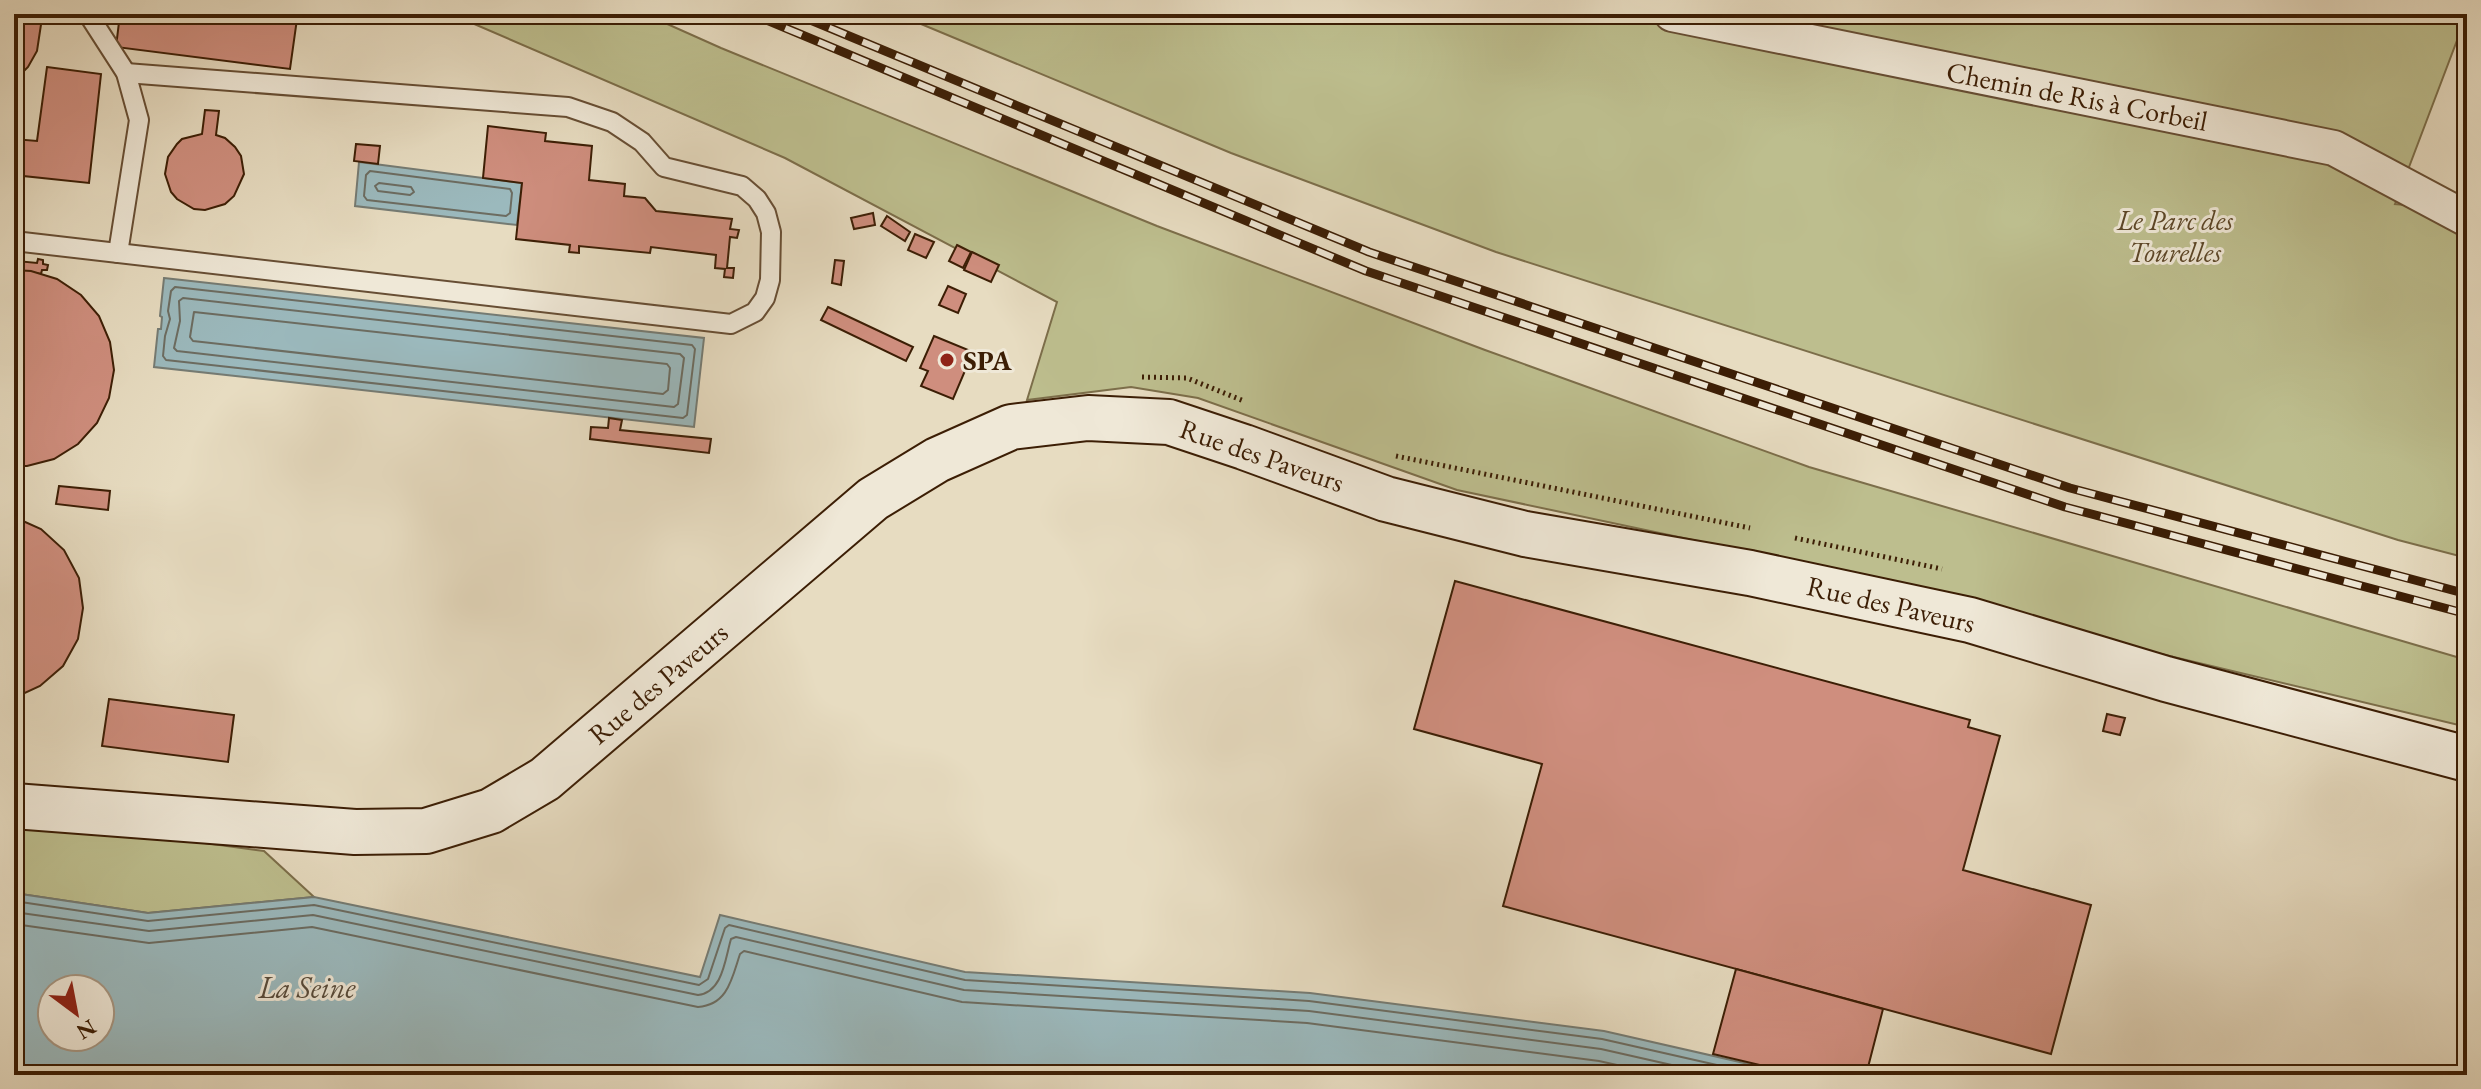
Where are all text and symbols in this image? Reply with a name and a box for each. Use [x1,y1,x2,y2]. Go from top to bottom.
street label: Chemin de Ris à Corbeil [1943,53,2211,139]
park label: Le Parc des Tourelles [2116,202,2233,270]
place label: SPA [963,342,1013,378]
marker: SPA [938,351,956,369]
street label: Rue des Paveurs [1175,410,1349,500]
street label: Rue des Paveurs [1804,567,1978,641]
street label: Rue des Paveurs [581,614,735,752]
water label: La Seine [258,968,356,1007]
north arrow [36,973,116,1053]
text: N [71,1013,102,1047]

